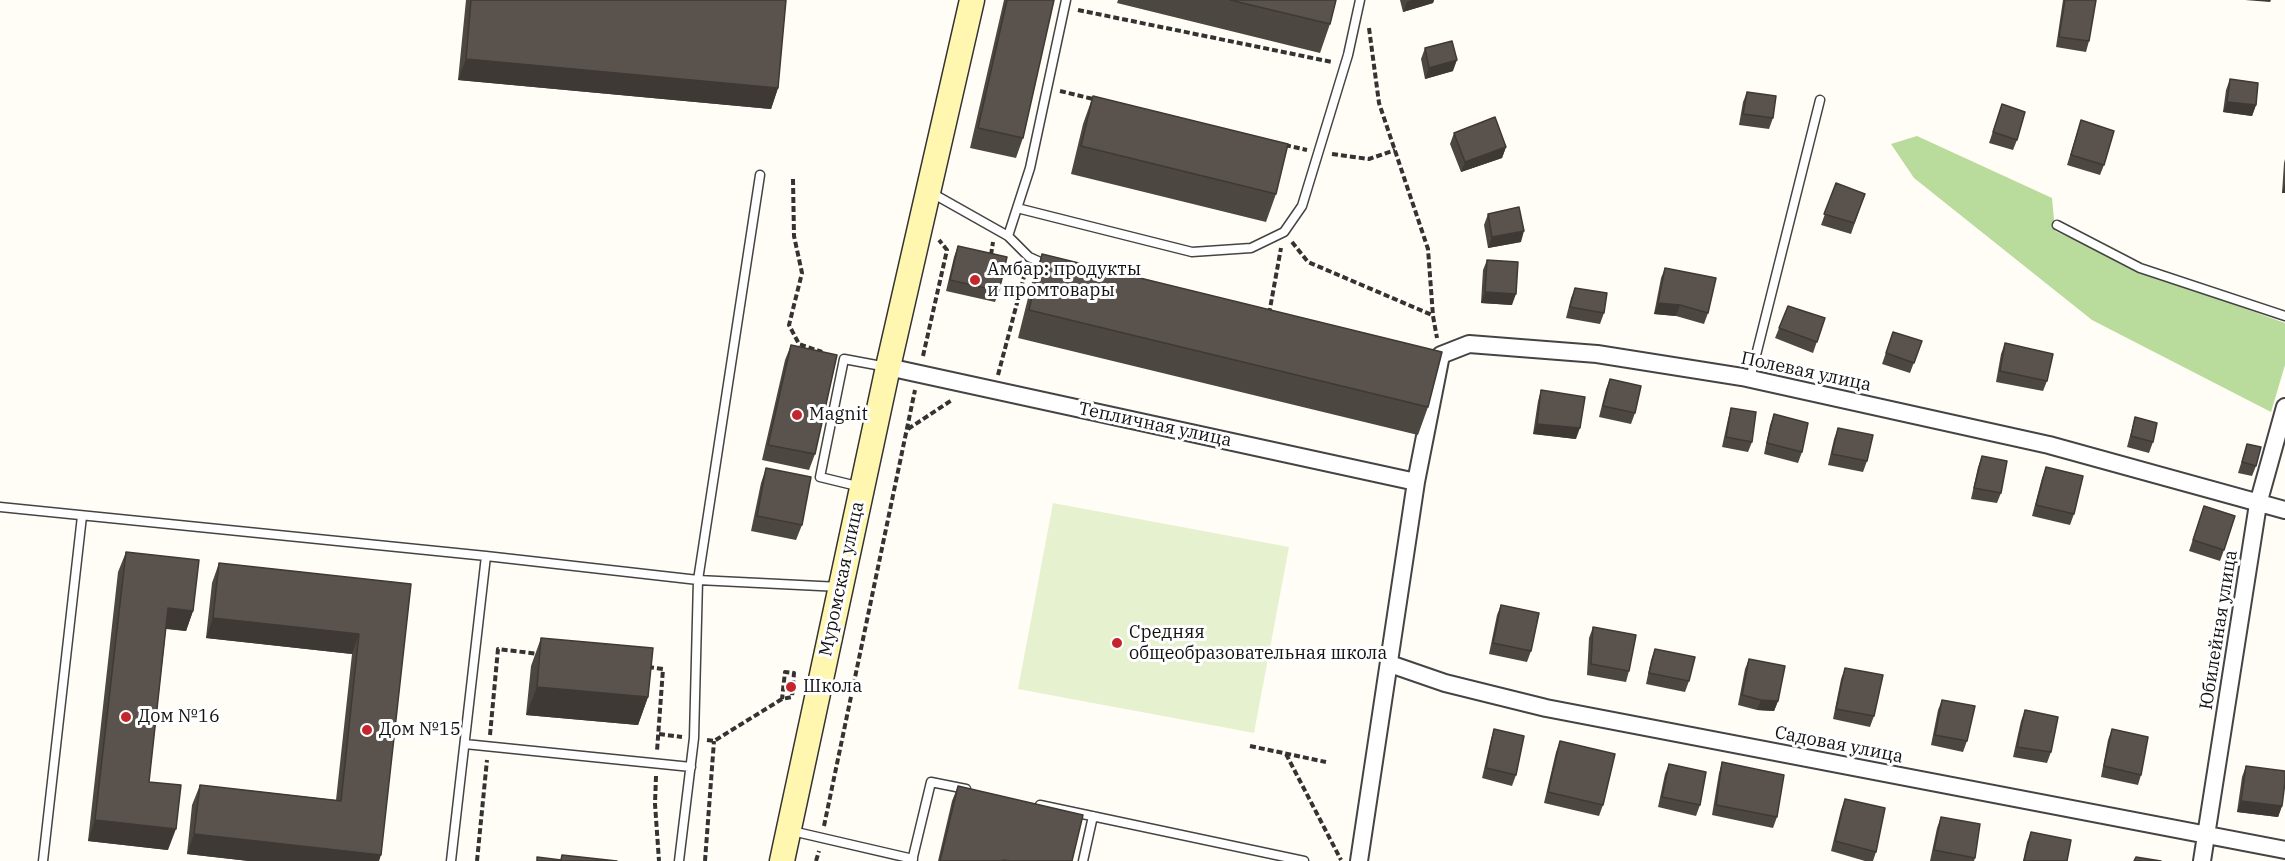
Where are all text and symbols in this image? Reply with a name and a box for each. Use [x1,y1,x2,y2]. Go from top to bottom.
place label: Амбар: продукты и промтовары [987,259,1141,302]
marker: Амбар: продукты и промтовары [968,273,982,287]
street label: Полевая улица [1739,348,1873,396]
street label: Тепличная улица [1076,398,1234,452]
place label: Magnit [809,404,868,426]
marker: Magnit [790,408,804,422]
street label: Муромская улица [815,500,869,658]
street label: Юбилейная улица [2196,549,2242,711]
place label: Средняя общеобразовательная школа [1129,622,1387,664]
marker: Средняя общеобразовательная школа [1110,636,1124,650]
place label: Школа [803,676,862,698]
marker: Школа [784,680,798,694]
place label: Дом №16 [138,706,220,728]
marker: Дом №16 [119,710,133,724]
place label: Дом №15 [379,719,461,741]
street label: Садовая улица [1773,722,1905,768]
marker: Дом №15 [360,723,374,737]

